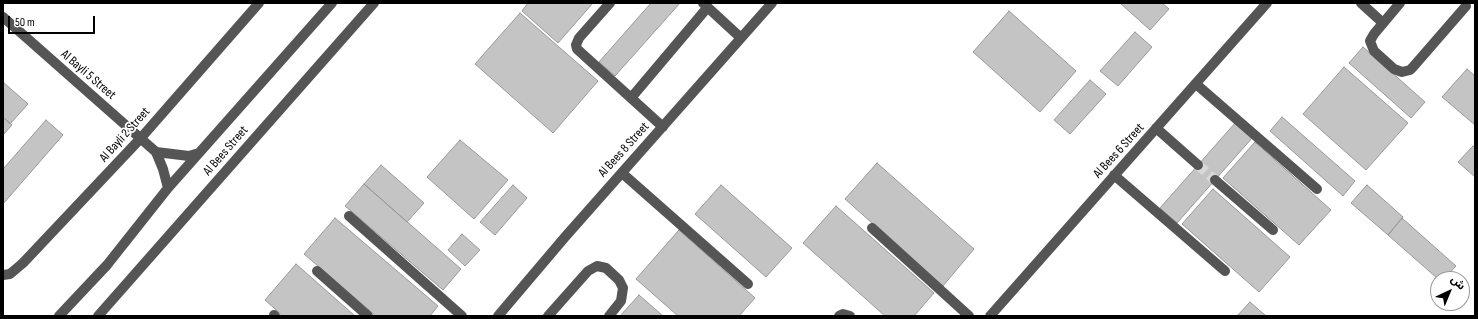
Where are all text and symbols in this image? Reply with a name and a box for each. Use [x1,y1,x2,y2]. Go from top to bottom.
scale bar [10,8,97,34]
text: 50 m [15,15,35,30]
street label: Al Bayli 5 Street [57,47,119,103]
street label: Al Bayli 2 Street [96,105,154,165]
street label: Al Bees 8 Street [595,119,653,181]
street label: Al Bees 6 Street [1090,120,1148,182]
street label: Al Bees Street [200,123,252,179]
north arrow [1430,271,1470,311]
text: ش [1448,273,1468,293]

